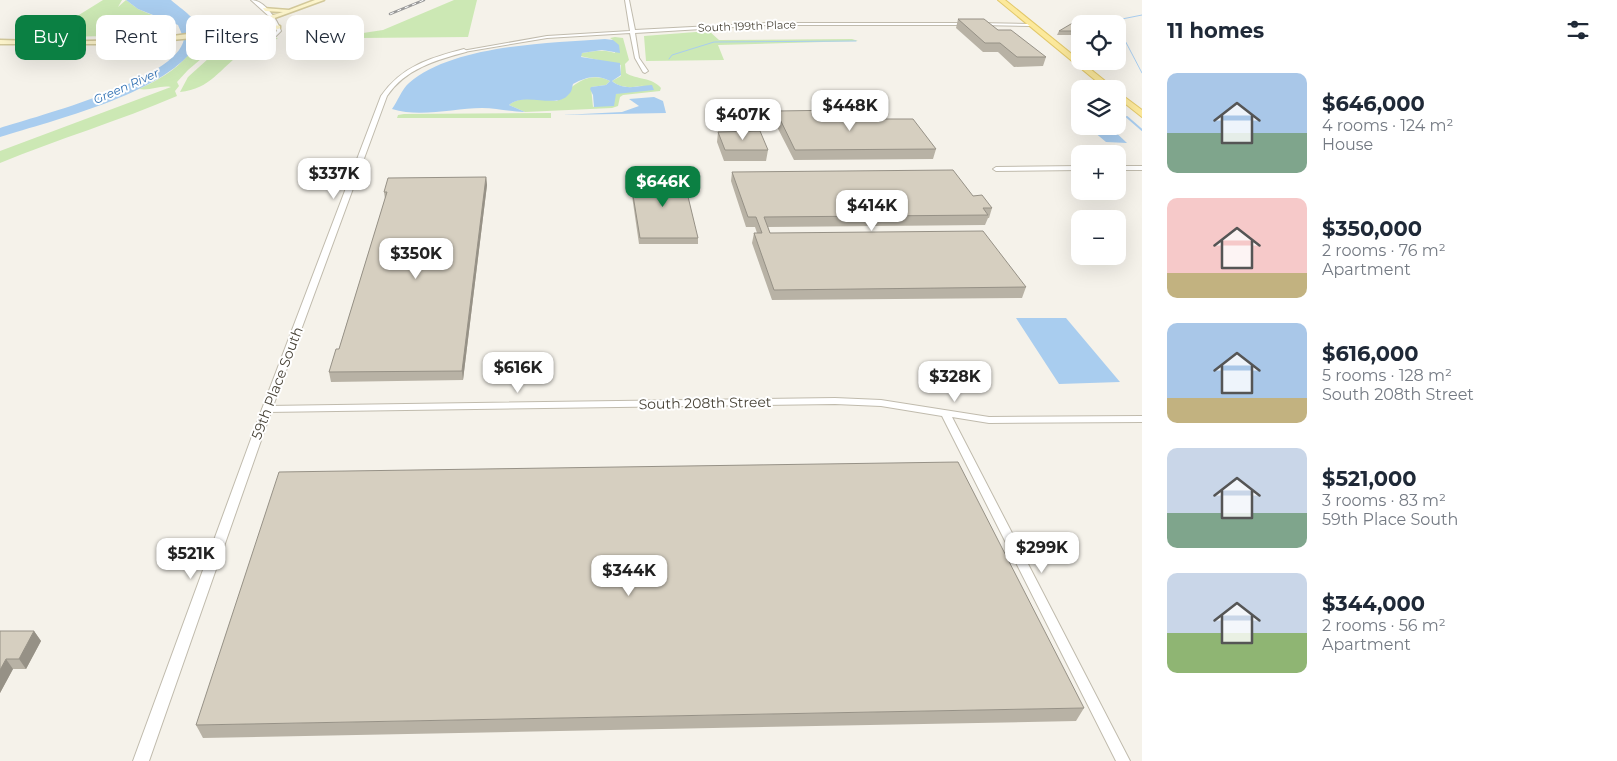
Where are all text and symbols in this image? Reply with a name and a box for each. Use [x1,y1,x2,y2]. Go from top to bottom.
chip: Buy [15,15,86,60]
chip: Rent [96,15,176,60]
chip: Filters [186,15,276,60]
chip: New [286,15,364,60]
map controls [1071,15,1126,265]
button: locate [1071,15,1126,70]
icon: filters [1564,16,1592,44]
street label: South 199th Place [698,17,797,35]
text: 11 homes [1167,18,1264,43]
water label: Green River [91,65,161,107]
button: layers [1071,80,1126,135]
pin: $448K [815,90,885,132]
text: $646,000 [1322,91,1425,116]
icon: home [1207,93,1267,153]
text: $448K [823,96,877,115]
pin: $407K [708,98,778,141]
text: $407K [716,105,770,124]
text: 4 rooms · 124 m² [1322,116,1453,135]
text: House [1322,135,1373,154]
button: + [1071,145,1126,200]
pin: $337K [299,158,369,200]
text: $337K [309,164,359,183]
pin: $646K [628,166,698,208]
text: $646K [636,172,690,191]
pin: $414K [837,190,907,232]
text: $414K [847,196,897,215]
button: − [1071,210,1126,265]
text: $350,000 [1322,216,1422,241]
icon: home [1207,218,1267,278]
pin: $350K [381,238,451,280]
text: 2 rooms · 76 m² [1322,241,1446,260]
text: $350K [390,244,442,263]
text: Apartment [1322,260,1411,279]
street label: 59th Place South [247,324,307,442]
text: $616,000 [1322,341,1419,366]
icon: home [1207,343,1267,403]
pin: $616K [483,352,553,394]
text: $616K [494,358,542,377]
pin: $328K [920,360,990,403]
text: 5 rooms · 128 m² [1322,366,1452,385]
text: $328K [929,367,981,386]
text: South 208th Street [1322,385,1474,404]
street label: South 208th Street [638,393,772,413]
text: $521,000 [1322,466,1416,491]
icon: home [1207,468,1267,528]
text: 3 rooms · 83 m² [1322,491,1446,510]
text: 59th Place South [1322,510,1458,529]
pin: $299K [1007,532,1077,574]
pin: $521K [156,538,226,580]
text: $299K [1016,538,1068,557]
text: $521K [167,544,215,563]
pin: $344K [594,554,664,597]
text: $344K [602,561,656,580]
text: $344,000 [1322,591,1425,616]
icon: home [1207,593,1267,653]
text: 2 rooms · 56 m² [1322,616,1446,635]
text: Apartment [1322,635,1411,654]

